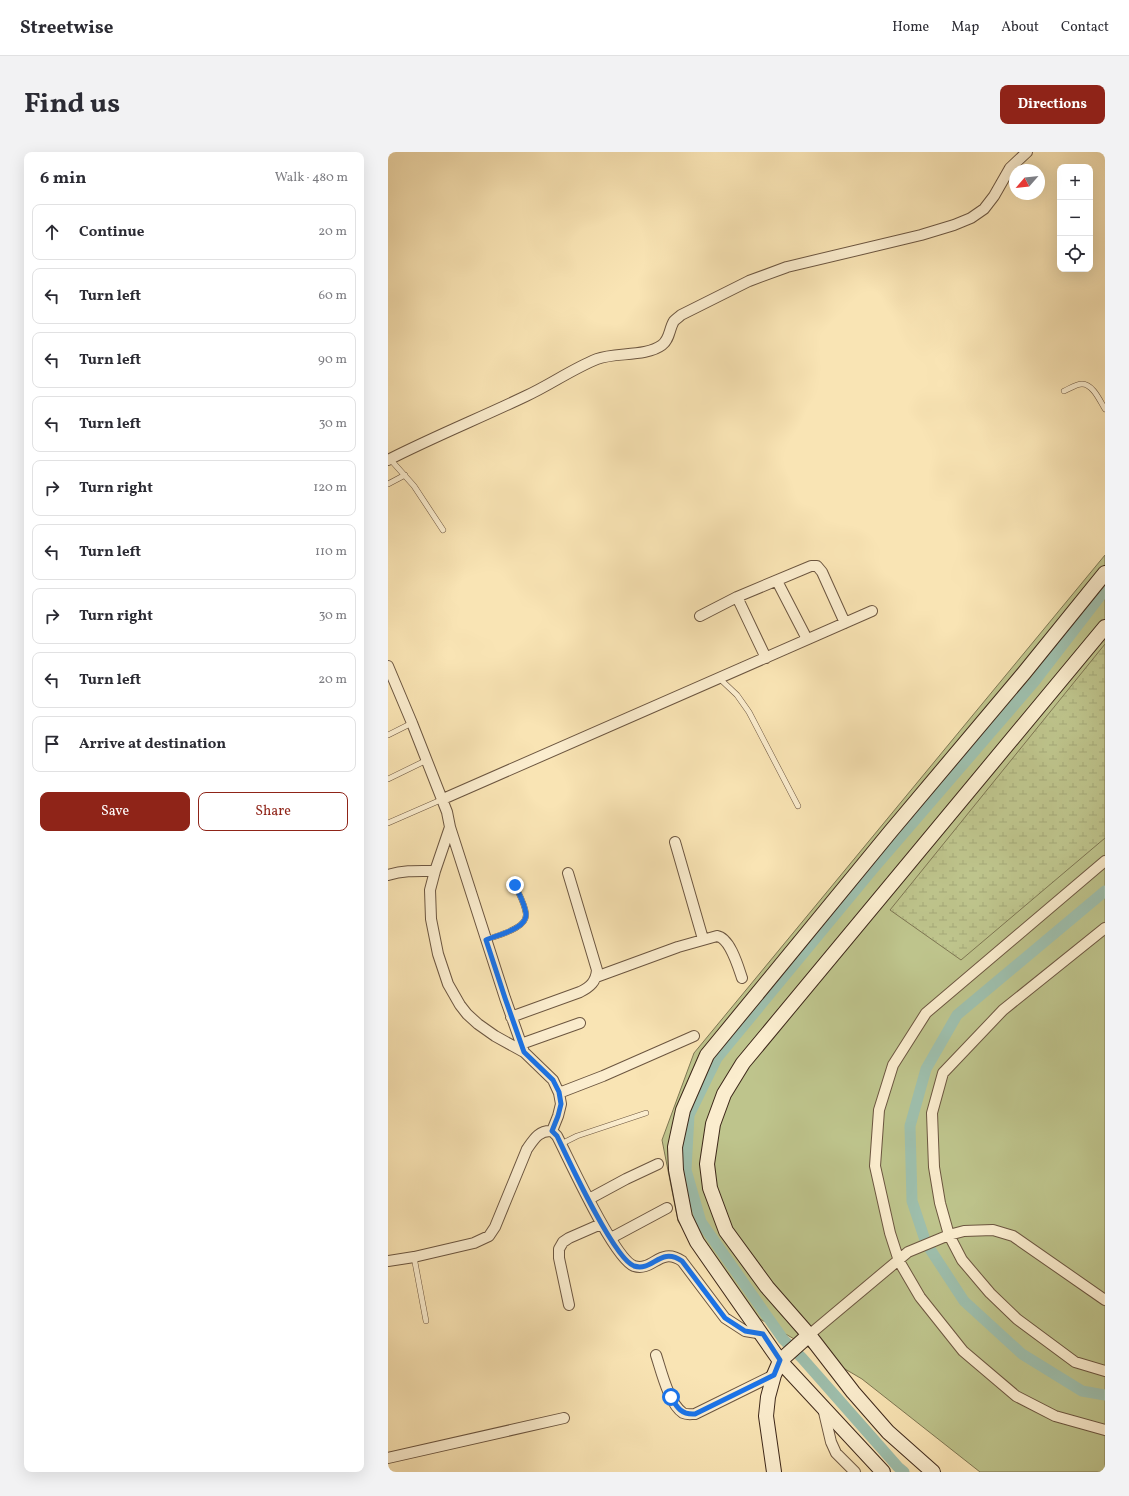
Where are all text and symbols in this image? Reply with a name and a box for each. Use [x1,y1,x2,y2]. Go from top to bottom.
text: Streetwise [20,15,113,41]
text: Home [892,18,929,37]
text: Map [951,18,979,37]
text: About [1001,18,1039,37]
text: Contact [1061,18,1109,37]
text: Find us [24,85,120,124]
button: Directions [1000,85,1105,124]
north arrow [1009,164,1045,200]
map controls [1057,164,1093,272]
button: + [1057,164,1093,200]
text: 6 min [40,167,86,190]
text: Walk · 480 m [275,169,348,187]
button: − [1057,200,1093,236]
icon: ahead [41,221,63,243]
text: Continue [79,222,144,243]
text: 20 m [318,223,347,241]
button: locate [1057,236,1093,272]
icon: left [41,285,63,307]
text: Turn left [79,286,141,307]
text: 60 m [319,287,347,305]
icon: left [41,349,63,371]
text: Turn left [79,350,141,371]
text: 90 m [318,351,347,369]
icon: left [41,413,63,435]
text: Turn left [79,414,141,435]
text: 30 m [319,415,347,433]
icon: right [41,477,63,499]
text: Turn right [79,478,153,499]
text: 120 m [313,479,347,497]
icon: left [41,541,63,563]
text: Turn left [79,542,141,563]
text: 110 m [315,543,347,561]
icon: right [41,605,63,627]
text: Turn right [79,606,153,627]
text: 30 m [319,607,347,625]
icon: left [41,669,63,691]
text: Turn left [79,670,141,691]
text: 20 m [318,671,347,689]
icon: arrive [41,733,63,755]
text: Arrive at destination [79,734,226,755]
button: Save [40,792,190,831]
button: Share [198,792,348,831]
route end [506,876,524,894]
route start [662,1388,680,1406]

